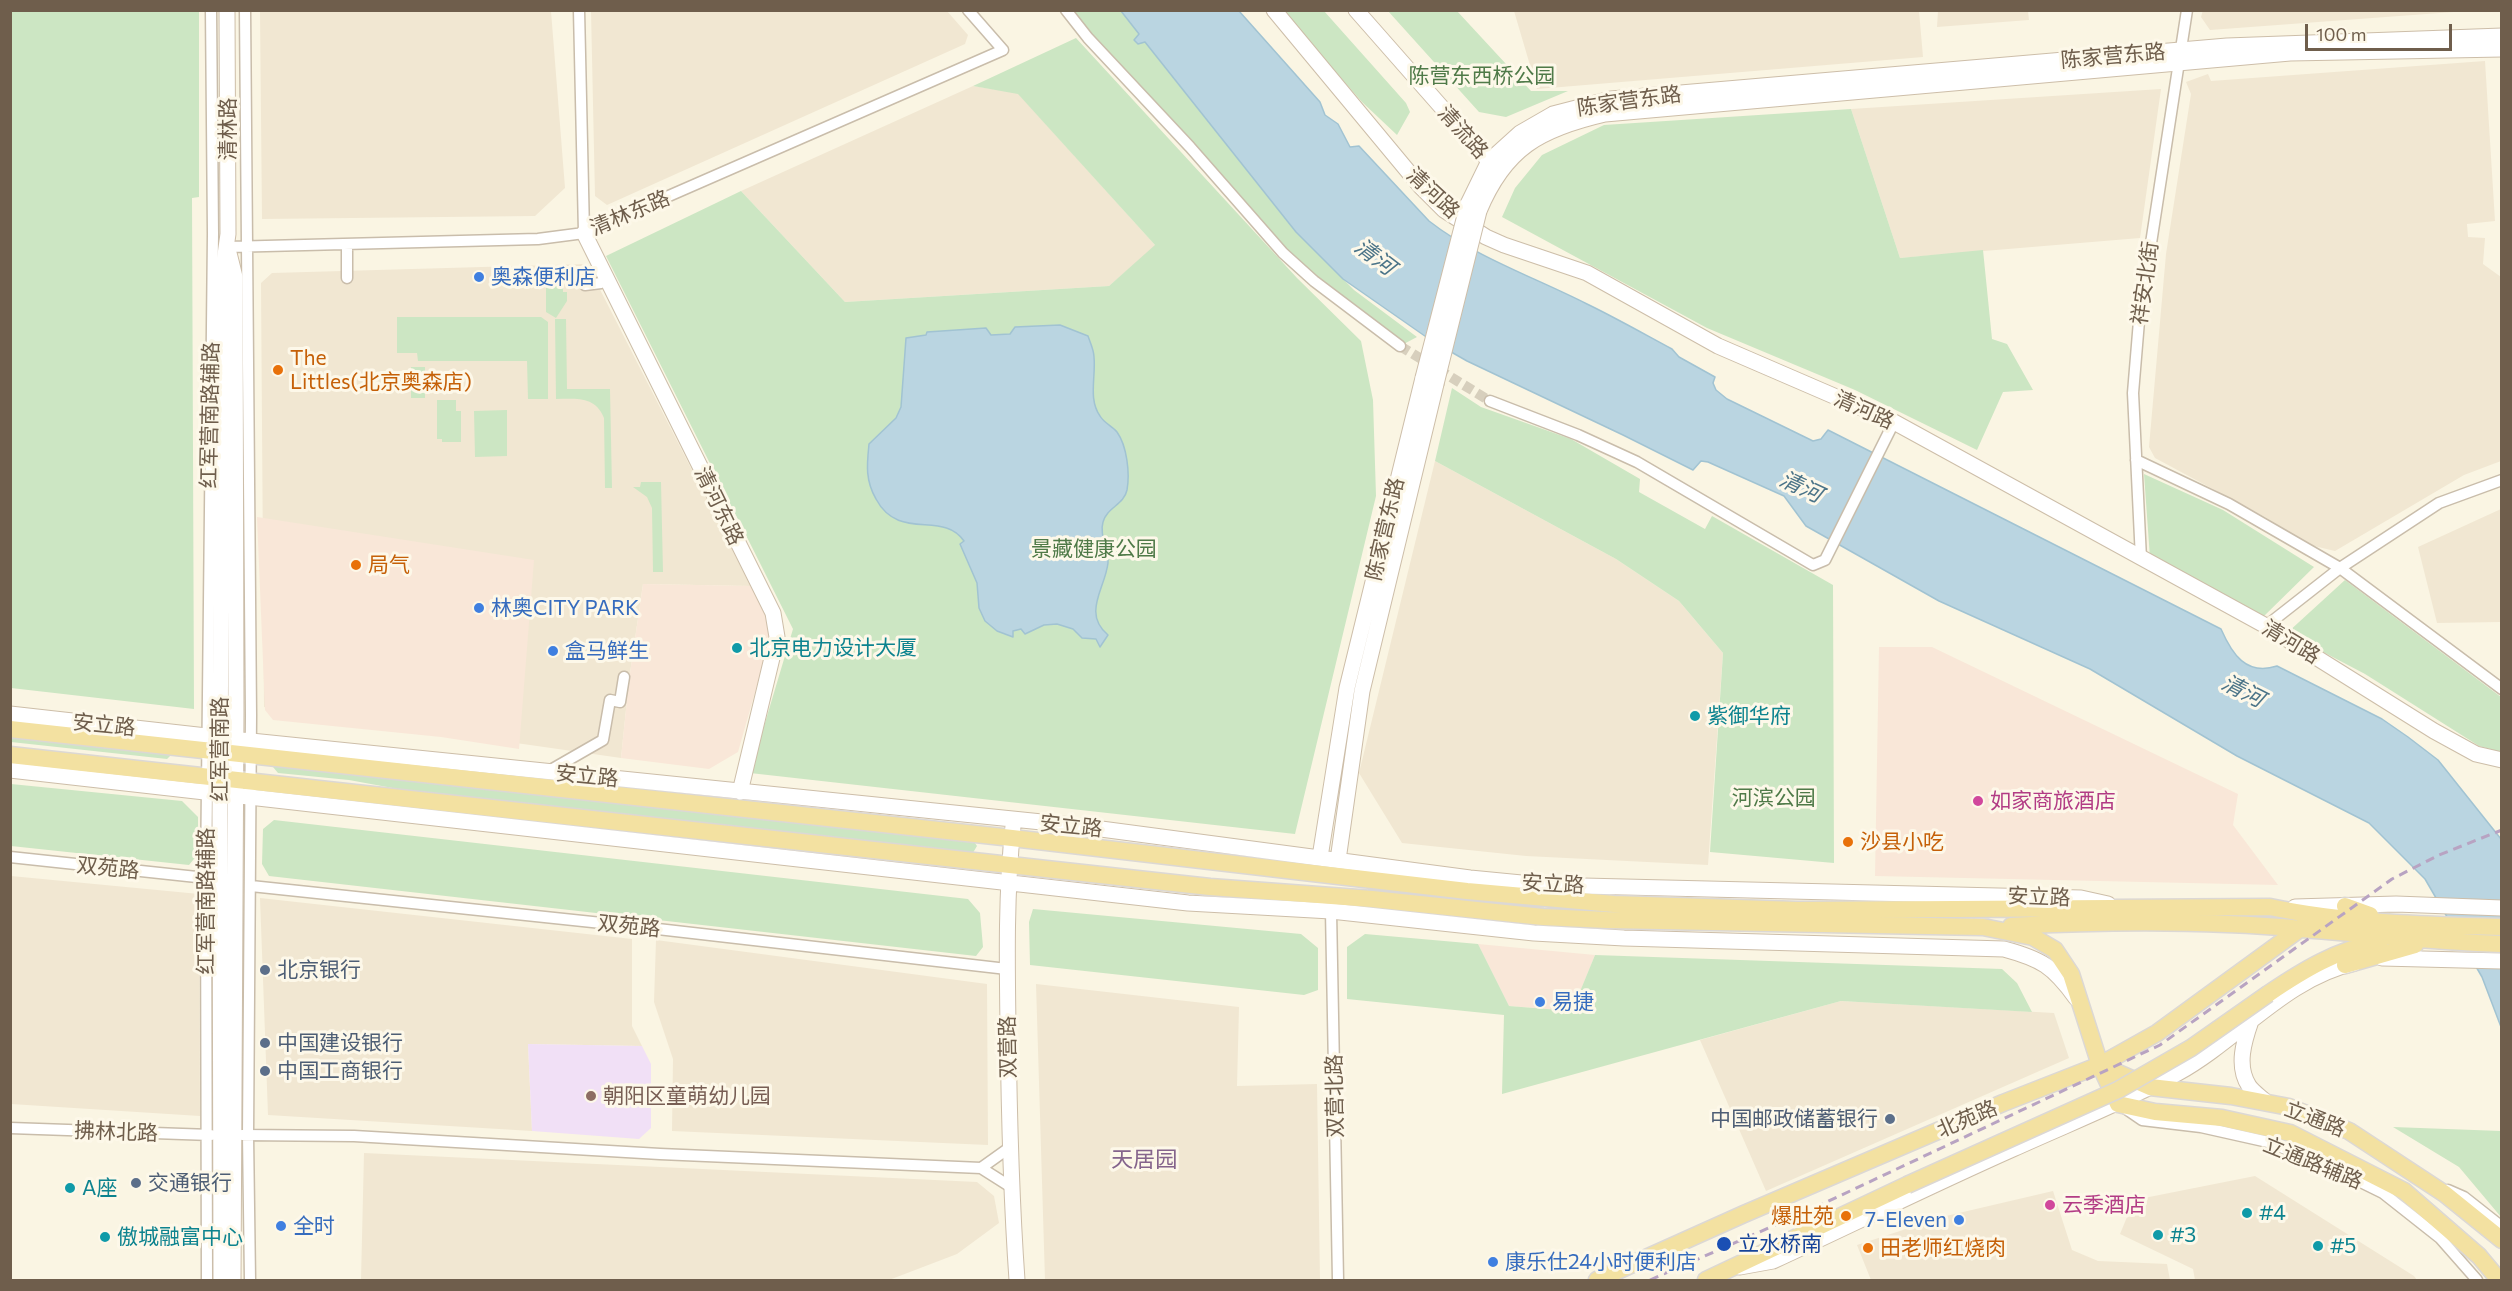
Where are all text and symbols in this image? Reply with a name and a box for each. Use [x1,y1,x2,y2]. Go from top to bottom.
scale bar [2308,12,2455,50]
text: 100 m [2316,23,2366,45]
street label: 陈家营东路 [2060,39,2166,73]
park label: 陈营东西桥公园 [1409,63,1555,89]
street label: 陈家营东路 [1575,81,1683,121]
street label: 清林路 [215,98,241,160]
street label: 清流路 [1433,100,1493,164]
street label: 清河路 [1401,162,1465,224]
street label: 清林东路 [586,185,674,241]
water label: 清河 [1349,233,1401,281]
street label: 祥安北街 [2127,240,2163,326]
place label: 奥森便利店 [491,264,596,290]
marker: 奥森便利店 [472,270,486,284]
street label: 红军营南路辅路 [196,341,224,489]
place label: The Littles(北京奥森店) [290,345,472,395]
marker: The Littles(北京奥森店) [271,363,285,377]
street label: 清河路 [1830,386,1898,434]
street label: 清河东路 [689,463,749,549]
water label: 清河 [1775,466,1827,508]
street label: 陈家营东路 [1361,475,1409,583]
park label: 景藏健康公园 [1031,536,1157,562]
place label: 局气 [368,552,410,578]
marker: 局气 [349,558,363,572]
place label: 林奥CITY PARK [491,595,639,621]
marker: 林奥CITY PARK [472,601,486,615]
street label: 清河路 [2258,615,2324,669]
place label: 北京电力设计大厦 [749,635,917,661]
place label: 盒马鲜生 [565,638,649,664]
marker: 北京电力设计大厦 [730,641,744,655]
marker: 盒马鲜生 [546,644,560,658]
water label: 清河 [2217,669,2269,713]
street label: 红军营南路 [207,697,233,801]
place label: 紫御华府 [1707,703,1791,729]
street label: 安立路 [71,709,137,741]
marker: 紫御华府 [1688,709,1702,723]
street label: 安立路 [554,760,620,792]
park label: 河滨公园 [1732,785,1816,811]
place label: 如家商旅酒店 [1990,788,2116,814]
marker: 如家商旅酒店 [1971,794,1985,808]
street label: 安立路 [1038,810,1104,842]
street label: 红军营南路辅路 [193,828,219,974]
place label: 沙县小吃 [1860,829,1944,855]
marker: 沙县小吃 [1841,835,1855,849]
street label: 双苑路 [75,852,141,884]
street label: 安立路 [1521,870,1585,898]
street label: 安立路 [2007,883,2071,911]
street label: 双苑路 [596,910,662,942]
place label: 北京银行 [277,957,361,983]
marker: 北京银行 [258,963,272,977]
place label: 易捷 [1552,989,1594,1015]
marker: 易捷 [1533,995,1547,1009]
street label: 双营路 [995,1015,1021,1079]
place label: 中国建设银行 [277,1030,403,1056]
marker: 中国建设银行 [258,1036,272,1050]
street label: 双营北路 [1322,1054,1348,1138]
place label: 中国工商银行 [277,1058,403,1084]
marker: 中国工商银行 [258,1064,272,1078]
place label: 朝阳区童萌幼儿园 [603,1083,771,1109]
marker: 朝阳区童萌幼儿园 [584,1089,598,1103]
street label: 北苑路 [1933,1095,2001,1143]
street label: 立通路 [2281,1096,2349,1142]
place label: 中国邮政储蓄银行 [1710,1106,1878,1132]
marker: 中国邮政储蓄银行 [1883,1112,1897,1126]
street label: 拂林北路 [74,1118,158,1146]
street label: 立通路辅路 [2260,1132,2366,1194]
district label: 天居园 [1111,1147,1177,1173]
place label: 交通银行 [148,1170,232,1196]
place label: A座 [82,1175,117,1201]
marker: 交通银行 [129,1176,143,1190]
marker: A座 [63,1181,77,1195]
place label: 云季酒店 [2062,1192,2146,1218]
marker: 云季酒店 [2043,1198,2057,1212]
place label: #4 [2259,1200,2286,1226]
place label: 爆肚苑 [1771,1203,1834,1229]
marker: #4 [2240,1206,2254,1220]
place label: 7-Eleven [1865,1207,1947,1233]
marker: 爆肚苑 [1839,1209,1853,1223]
place label: 全时 [293,1213,335,1239]
marker: 7-Eleven [1952,1213,1966,1227]
marker: 全时 [274,1219,288,1233]
place label: #3 [2170,1222,2196,1248]
place label: 傲城融富中心 [117,1224,243,1250]
marker: #3 [2151,1228,2165,1242]
marker: 傲城融富中心 [98,1230,112,1244]
place label: 立水桥南 [1738,1231,1822,1257]
place label: #5 [2330,1233,2356,1259]
marker: 立水桥南 [1715,1235,1733,1253]
place label: 田老师红烧肉 [1880,1235,2006,1261]
marker: #5 [2311,1239,2325,1253]
marker: 田老师红烧肉 [1861,1241,1875,1255]
place label: 康乐仕24小时便利店 [1505,1249,1697,1275]
marker: 康乐仕24小时便利店 [1486,1255,1500,1269]

